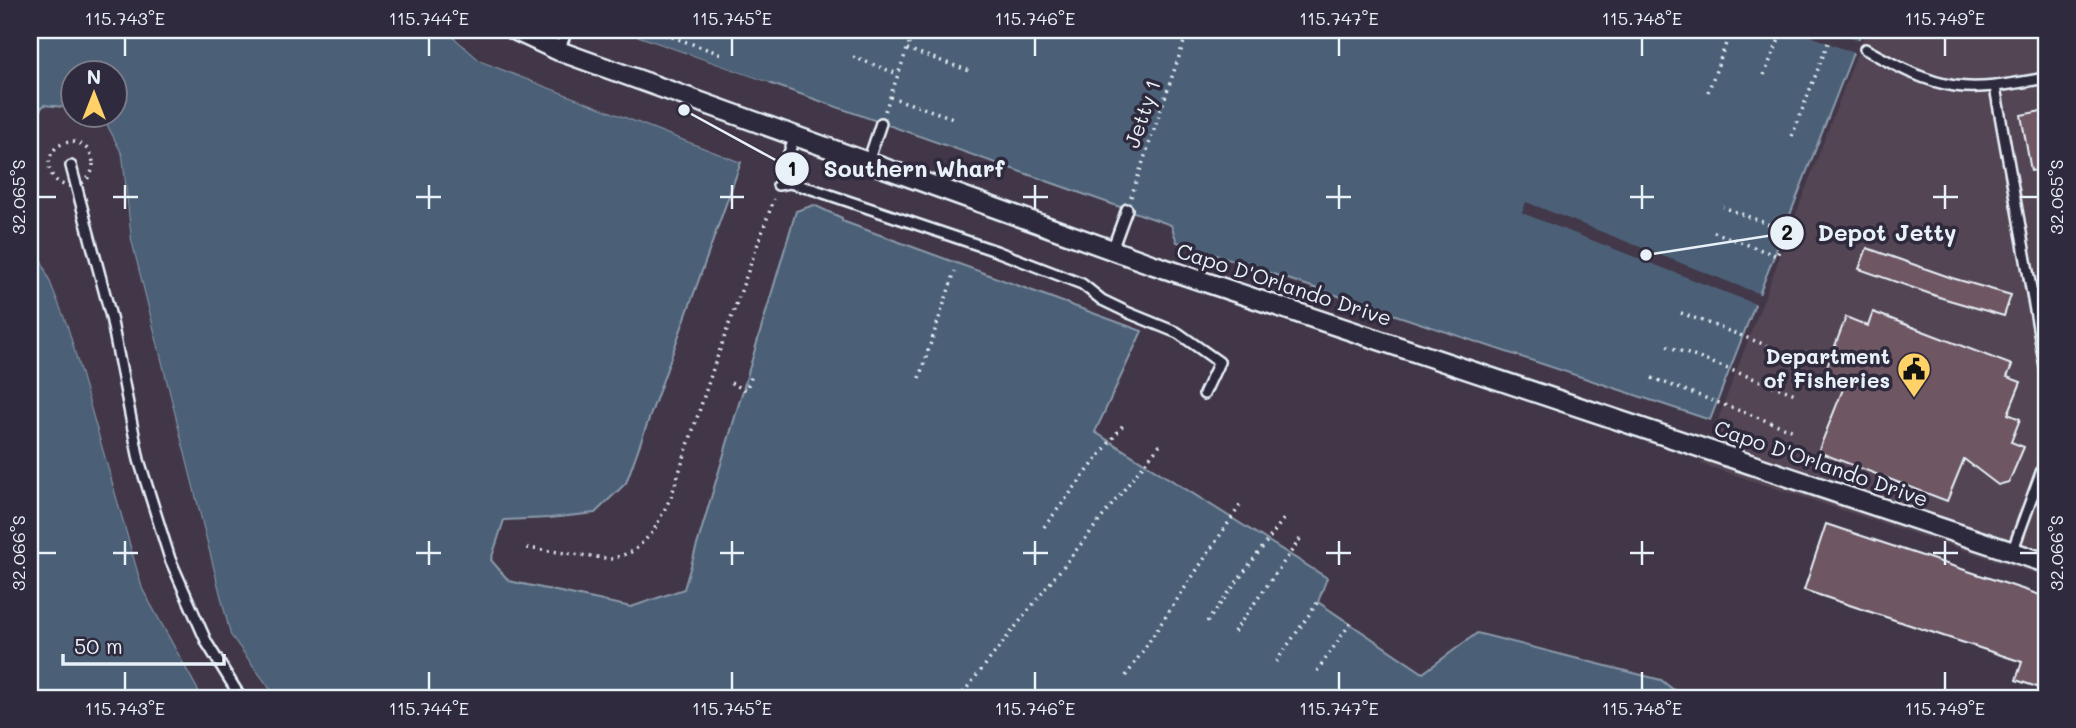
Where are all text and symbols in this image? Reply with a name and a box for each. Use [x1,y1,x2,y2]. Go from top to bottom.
text: 115.743°E [85,6,165,30]
text: 115.744°E [389,6,469,30]
text: 115.745°E [692,6,772,30]
text: 115.746°E [995,6,1075,30]
text: 115.747°E [1299,6,1379,30]
text: 115.748°E [1602,6,1682,30]
text: 115.749°E [1905,6,1985,30]
north arrow [60,60,130,130]
text: N [87,64,101,89]
street label: Jetty 1 [1117,76,1166,151]
callout: Southern Wharf [774,147,1018,191]
text: Southern Wharf [823,153,1006,183]
text: 1 [787,154,797,181]
text: 32.065°S [6,159,30,235]
text: 32.065°S [2044,159,2068,235]
callout: Depot Jetty [1769,211,1971,255]
text: Depot Jetty [1818,217,1956,247]
text: 2 [1781,218,1793,245]
street label: Capo D'Orlando Drive [1174,236,1395,331]
place label: Department of Fisheries [1764,342,1890,393]
public building icon: Department of Fisheries [1895,350,1933,399]
street label: Capo D'Orlando Drive [1711,413,1932,512]
text: 32.066°S [6,515,30,591]
text: 32.066°S [2044,515,2068,591]
scale bar [63,623,224,667]
text: 50 m [74,632,123,659]
text: 115.743°E [85,696,165,720]
text: 115.744°E [389,696,469,720]
text: 115.745°E [692,696,772,720]
text: 115.746°E [995,696,1075,720]
text: 115.747°E [1299,696,1379,720]
text: 115.748°E [1602,696,1682,720]
text: 115.749°E [1905,696,1985,720]

